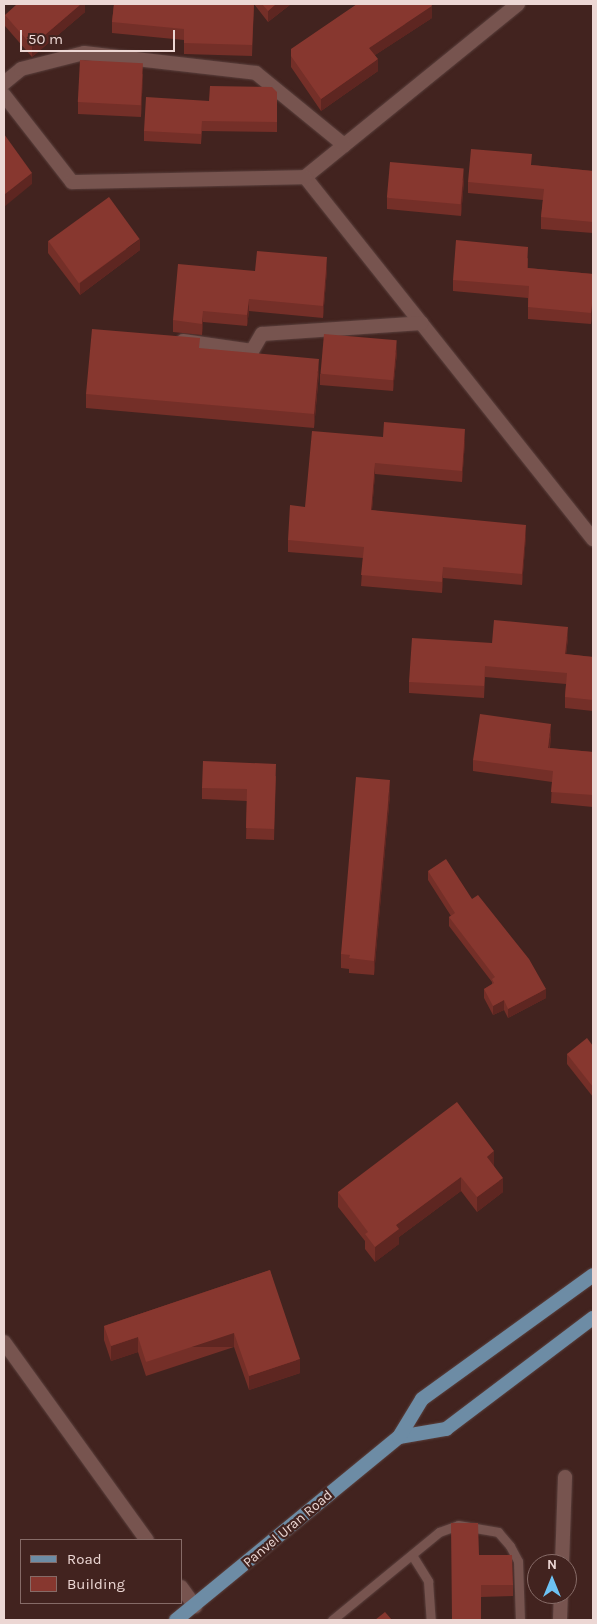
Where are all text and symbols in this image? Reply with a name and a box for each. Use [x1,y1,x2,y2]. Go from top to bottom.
scale bar [22,20,178,52]
text: 50 m [28,30,63,48]
street label: Panvel Uran Road [240,1487,336,1571]
legend [20,1539,182,1604]
text: Road [67,1550,102,1568]
north arrow [527,1554,577,1604]
text: N [547,1556,557,1573]
text: Building [67,1575,125,1593]

